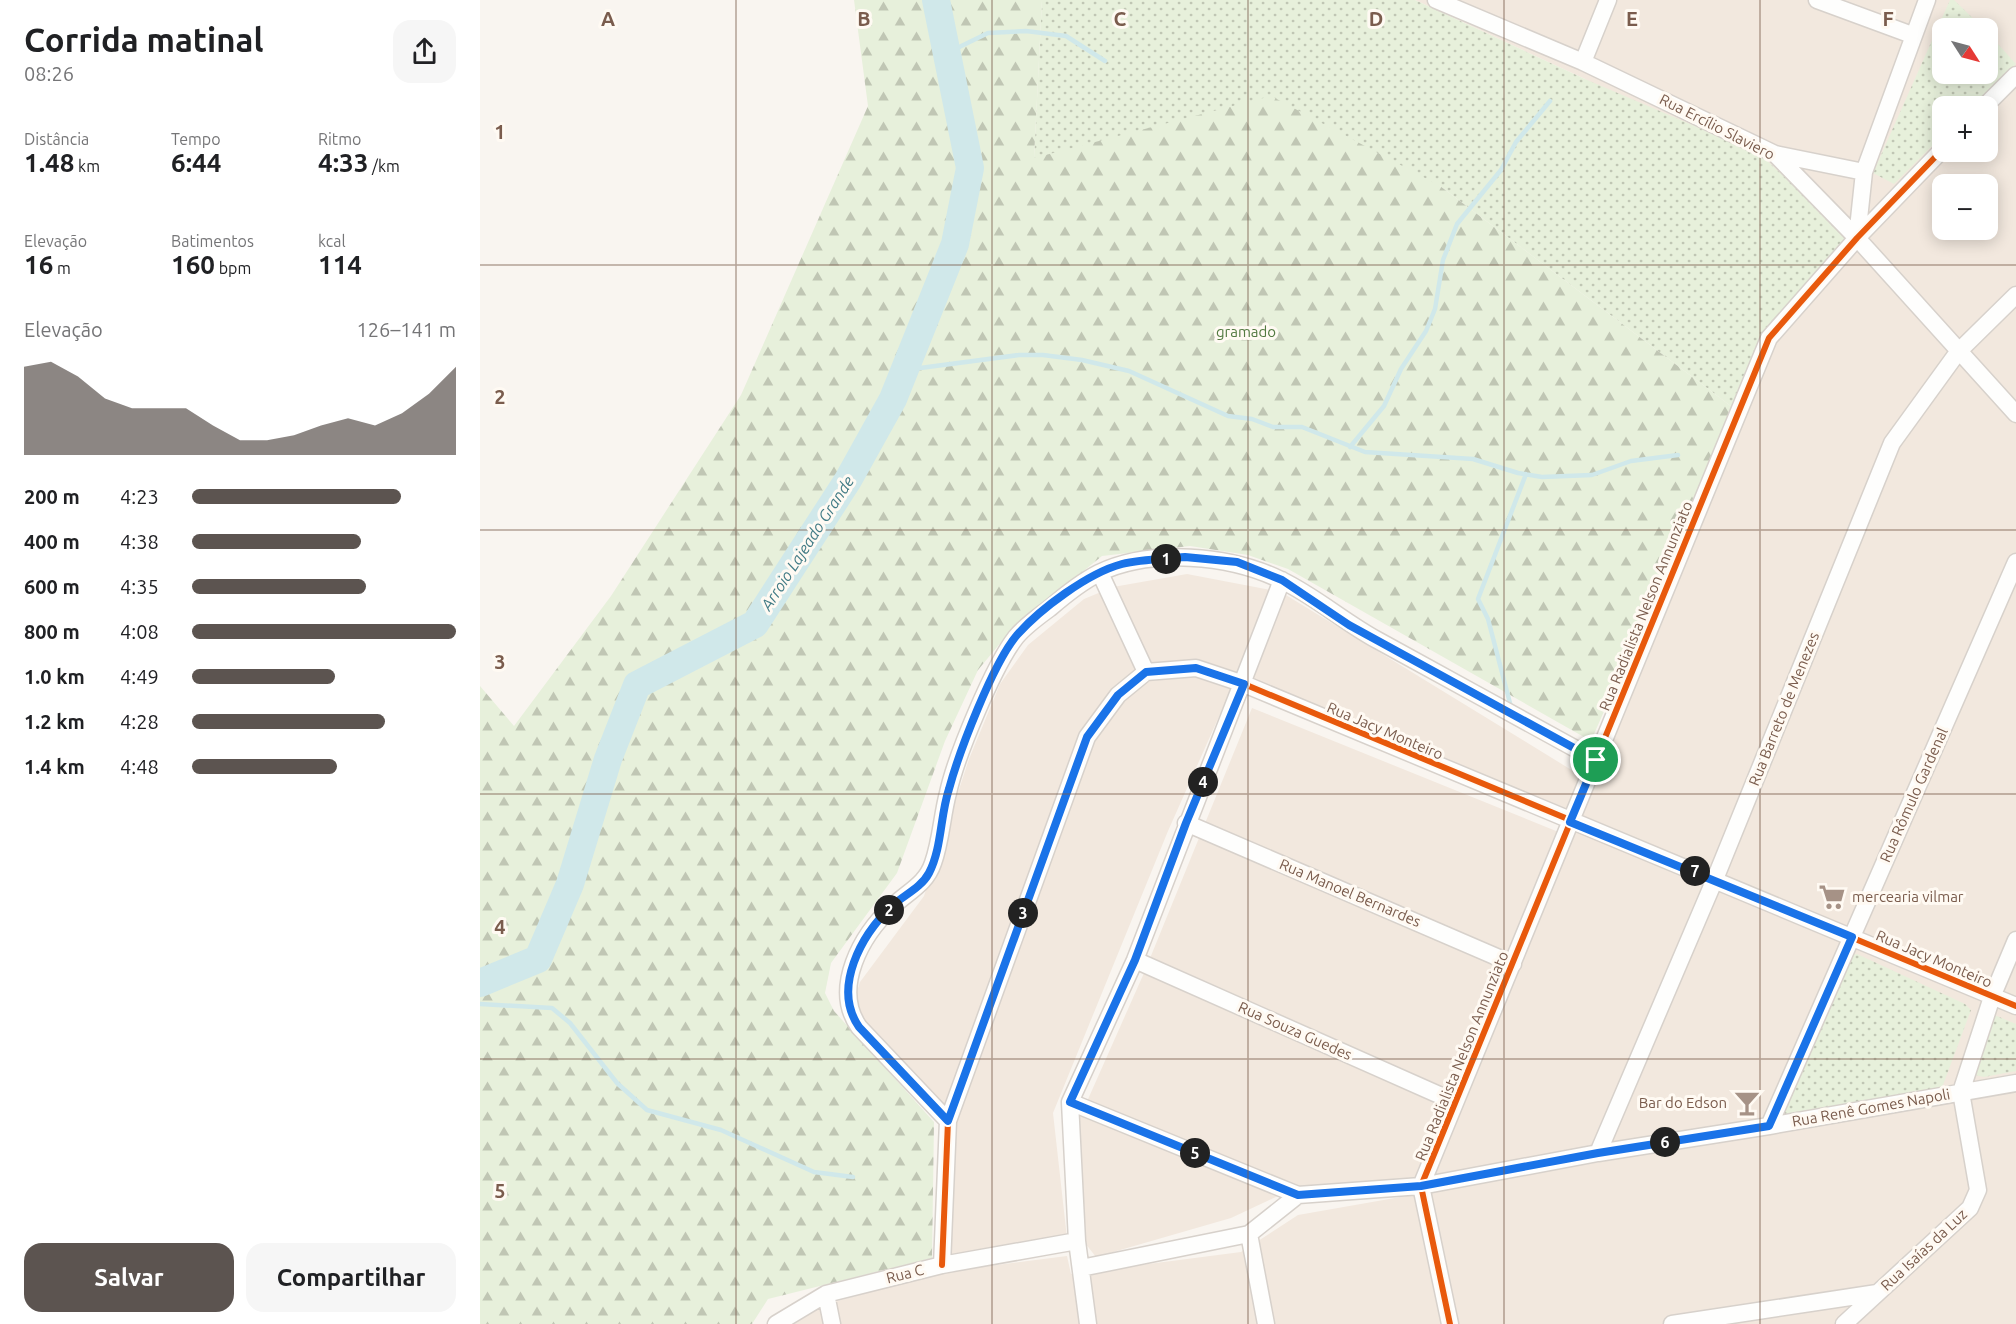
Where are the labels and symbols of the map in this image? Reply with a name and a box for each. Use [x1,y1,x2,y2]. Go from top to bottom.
text: A [601,7,615,30]
text: B [857,7,871,30]
text: C [1114,7,1127,30]
text: D [1369,7,1383,30]
text: E [1626,7,1638,30]
text: F [1882,7,1894,30]
north arrow [1932,18,1998,84]
street label: Rua Ercílio Slaviero [1657,90,1778,163]
text: 1 [494,120,506,143]
park label: gramado [1216,323,1276,340]
text: 2 [494,385,506,408]
water label: Arroio Lajeado Grande [756,472,857,614]
street label: Rua Radialista Nelson Annunziato [1596,499,1695,713]
pin: 1 [1151,544,1181,574]
street label: Rua Barreto de Menezes [1745,629,1822,788]
text: 3 [494,650,506,673]
street label: Rua Jacy Monteiro [1325,698,1446,763]
street label: Rua Rômulo Gardenal [1876,725,1951,865]
pin [1570,734,1621,785]
pin: 4 [1188,767,1218,797]
street label: Rua Manoel Bernardes [1277,855,1423,930]
pin: 7 [1680,856,1710,886]
supermarket icon: mercearia vilmar [1817,882,1847,912]
place label: mercearia vilmar [1852,888,1964,905]
pin: 2 [874,895,904,925]
pin: 3 [1008,898,1038,928]
text: 4 [494,915,506,938]
street label: Rua Jacy Monteiro [1874,926,1995,991]
street label: Rua Radialista Nelson Annunziato [1412,949,1511,1163]
street label: Rua Souza Guedes [1236,998,1355,1063]
street label: Rua Renê Gomes Napoli [1790,1085,1951,1130]
bar icon: Bar do Edson [1732,1088,1762,1118]
place label: Bar do Edson [1639,1094,1727,1111]
pin: 6 [1650,1127,1680,1157]
pin: 5 [1180,1138,1210,1168]
text: 5 [494,1179,506,1202]
street label: Rua Isaías da Luz [1877,1205,1970,1294]
street label: Rua C [884,1261,925,1286]

